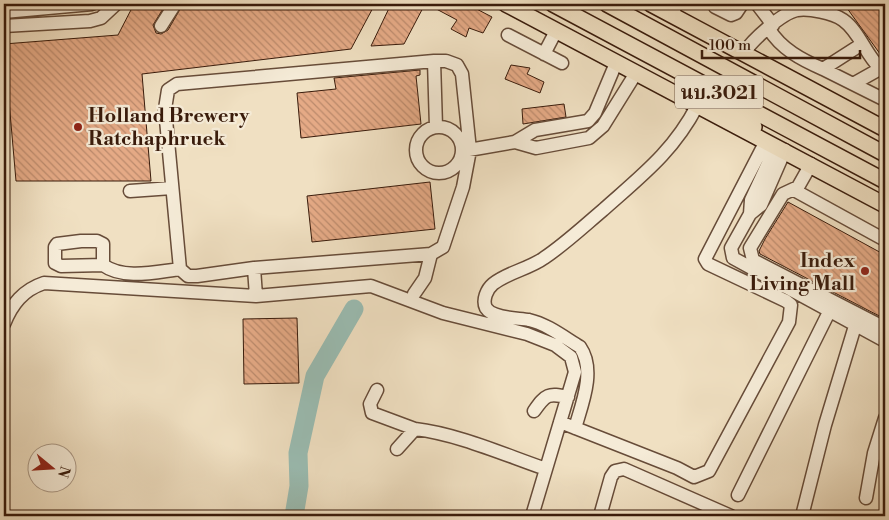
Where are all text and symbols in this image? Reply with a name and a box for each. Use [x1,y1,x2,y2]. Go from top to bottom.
scale bar [702,28,859,60]
text: 100 m [709,36,751,55]
road number: นบ.3021 [675,75,763,108]
place label: Holland Brewery Ratchaphruek [88,104,250,152]
marker: Holland Brewery Ratchaphruek [72,121,84,133]
place label: Index Living Mall [750,249,855,297]
marker: Index Living Mall [859,265,871,277]
north arrow [28,442,78,492]
text: N [53,464,74,480]

